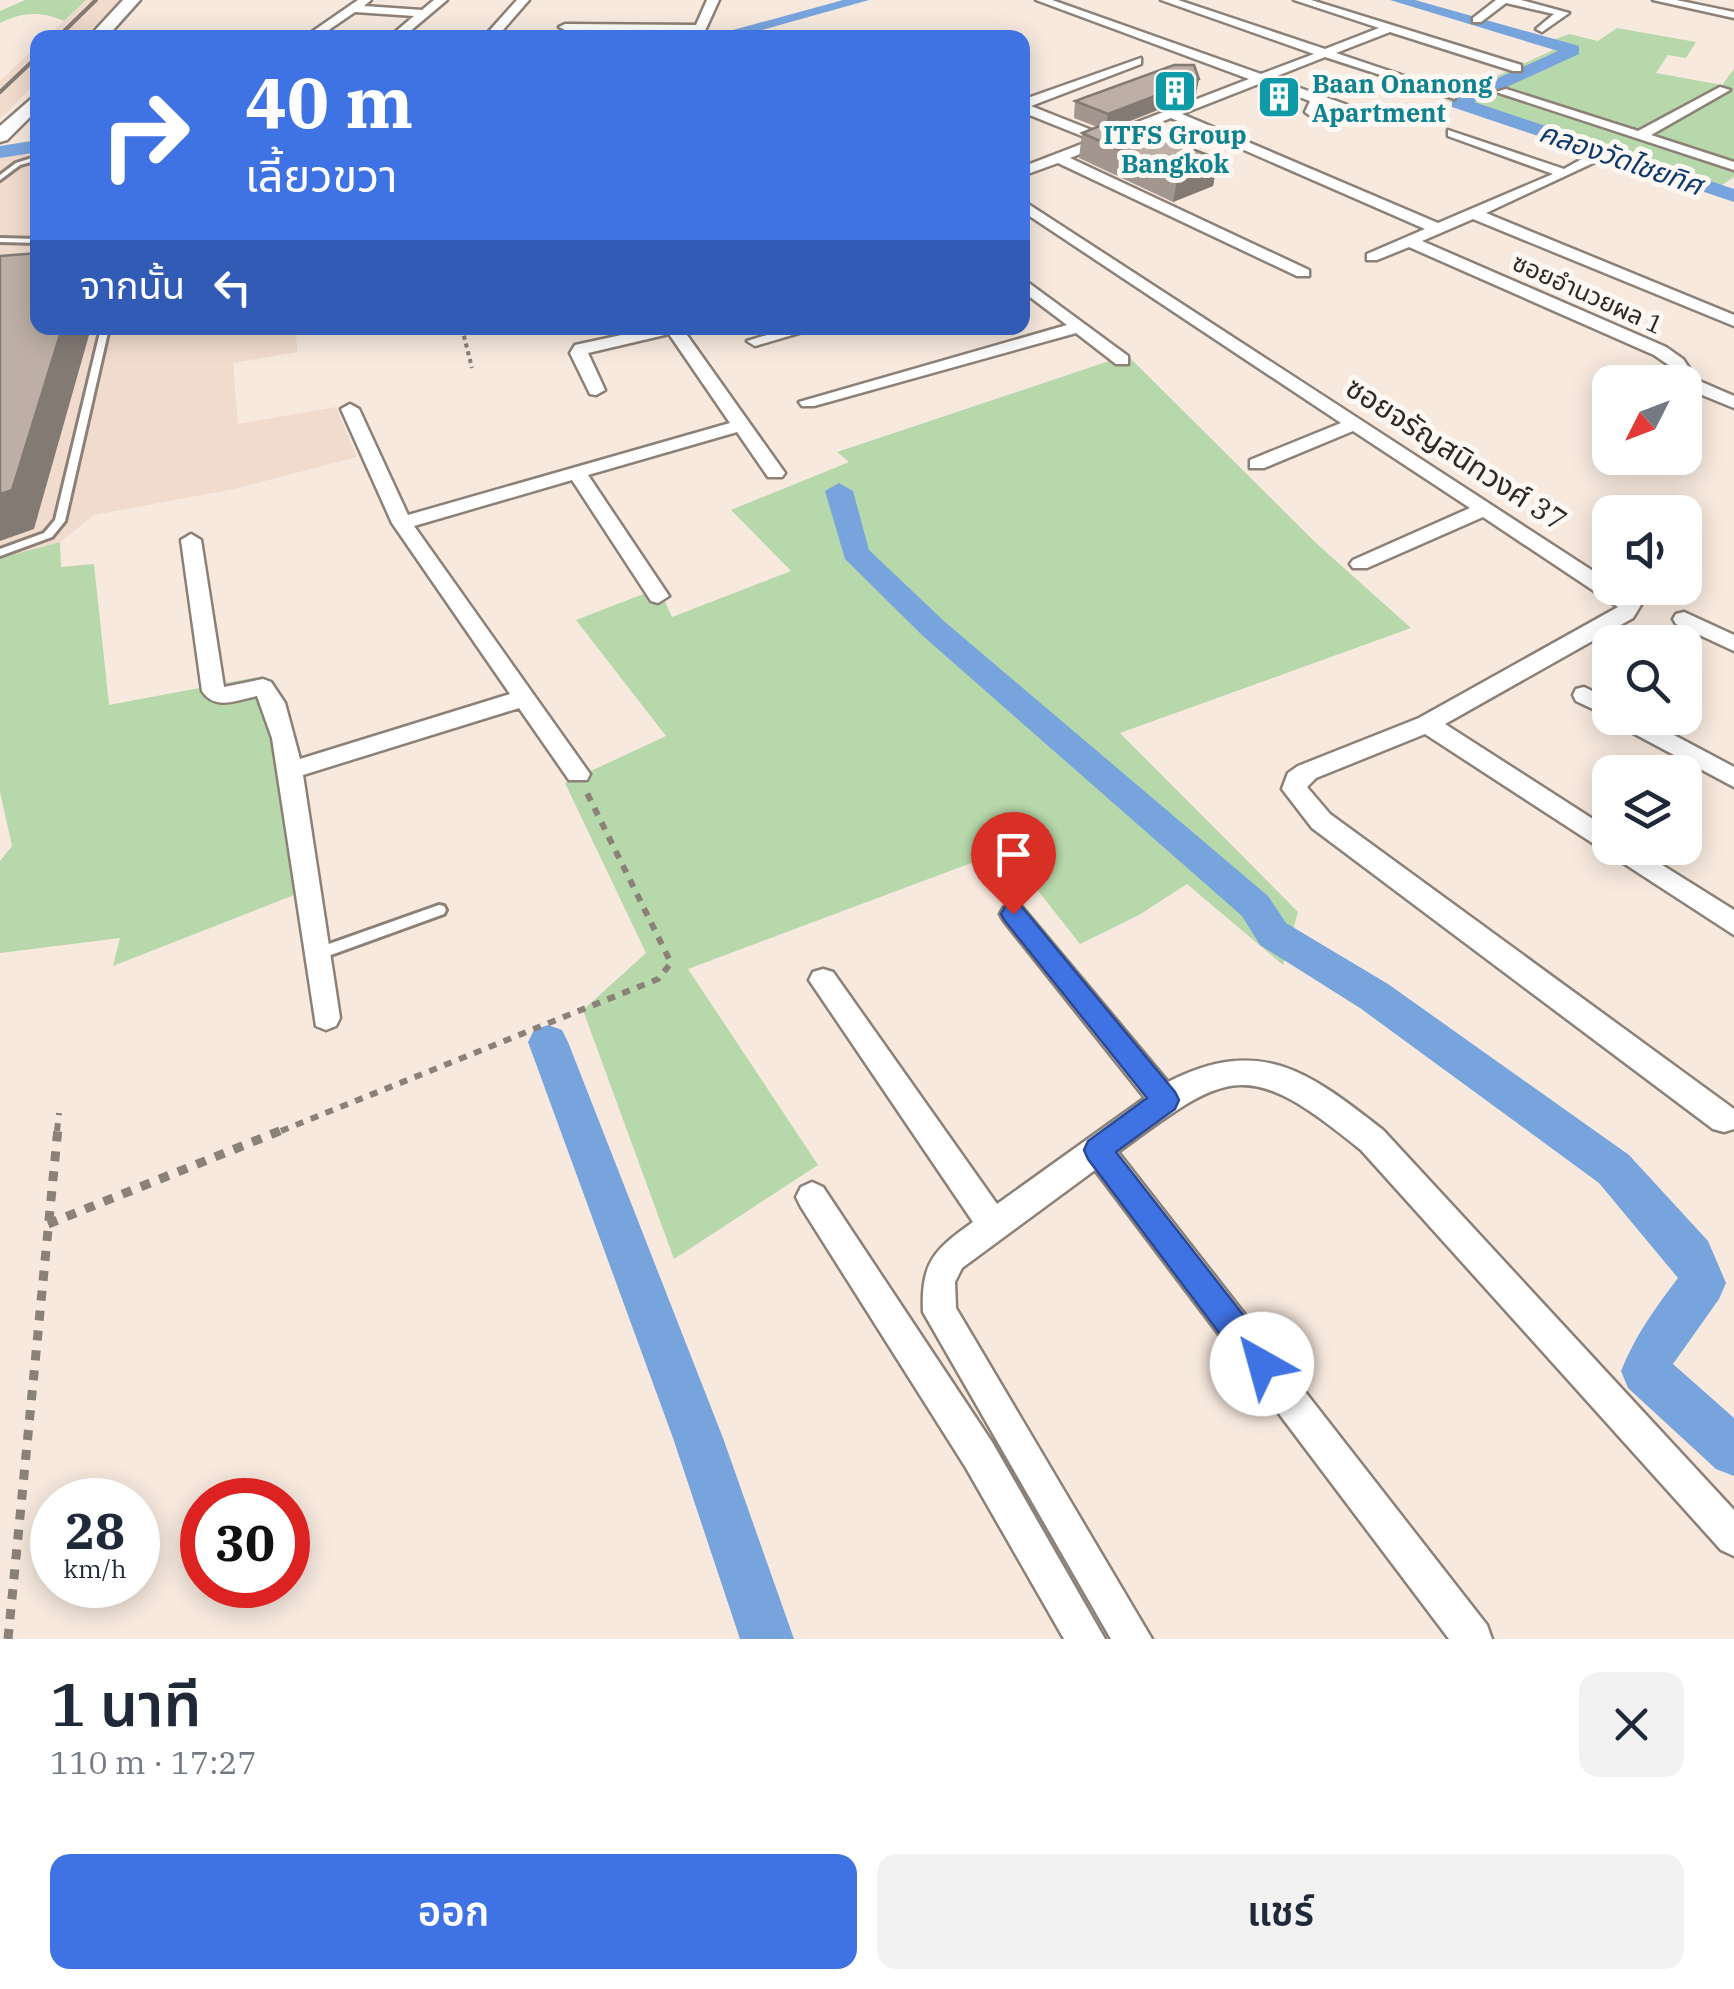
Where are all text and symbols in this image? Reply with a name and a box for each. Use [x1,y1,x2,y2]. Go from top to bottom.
text: 40 m [245,56,413,147]
place label: Baan Onanong Apartment [1312,67,1493,129]
building icon: ITFS Group Bangkok [1152,68,1198,114]
icon: right [80,70,210,200]
building icon: Baan Onanong Apartment [1256,74,1302,120]
water label: คลองวัดไชยทิศ [1535,113,1711,204]
place label: ITFS Group Bangkok [1103,118,1247,180]
text: เลี้ยวขวา [245,146,397,204]
street label: ซอยอำนวยผล 1 [1508,245,1668,341]
text: จากนั้น [80,260,185,309]
icon: left [205,260,260,315]
north arrow [1592,365,1702,475]
map controls [1592,365,1702,865]
street label: ซอยจรัญสนิทวงศ์ 37 [1339,367,1575,539]
button: sound [1592,495,1702,605]
button: search [1592,625,1702,735]
button: layers [1592,755,1702,865]
pin [971,812,1056,915]
icon: arrive [986,827,1041,882]
position arrow [1210,1312,1314,1416]
speed limit sign: 30 [180,1478,310,1608]
text: 28 [65,1498,125,1563]
text: km/h [63,1552,127,1585]
text: 1 นาที [50,1664,201,1743]
button: close [1579,1672,1684,1777]
text: 110 m · 17:27 [50,1741,257,1783]
button: ออก [50,1854,857,1969]
button: แชร์ [877,1854,1684,1969]

